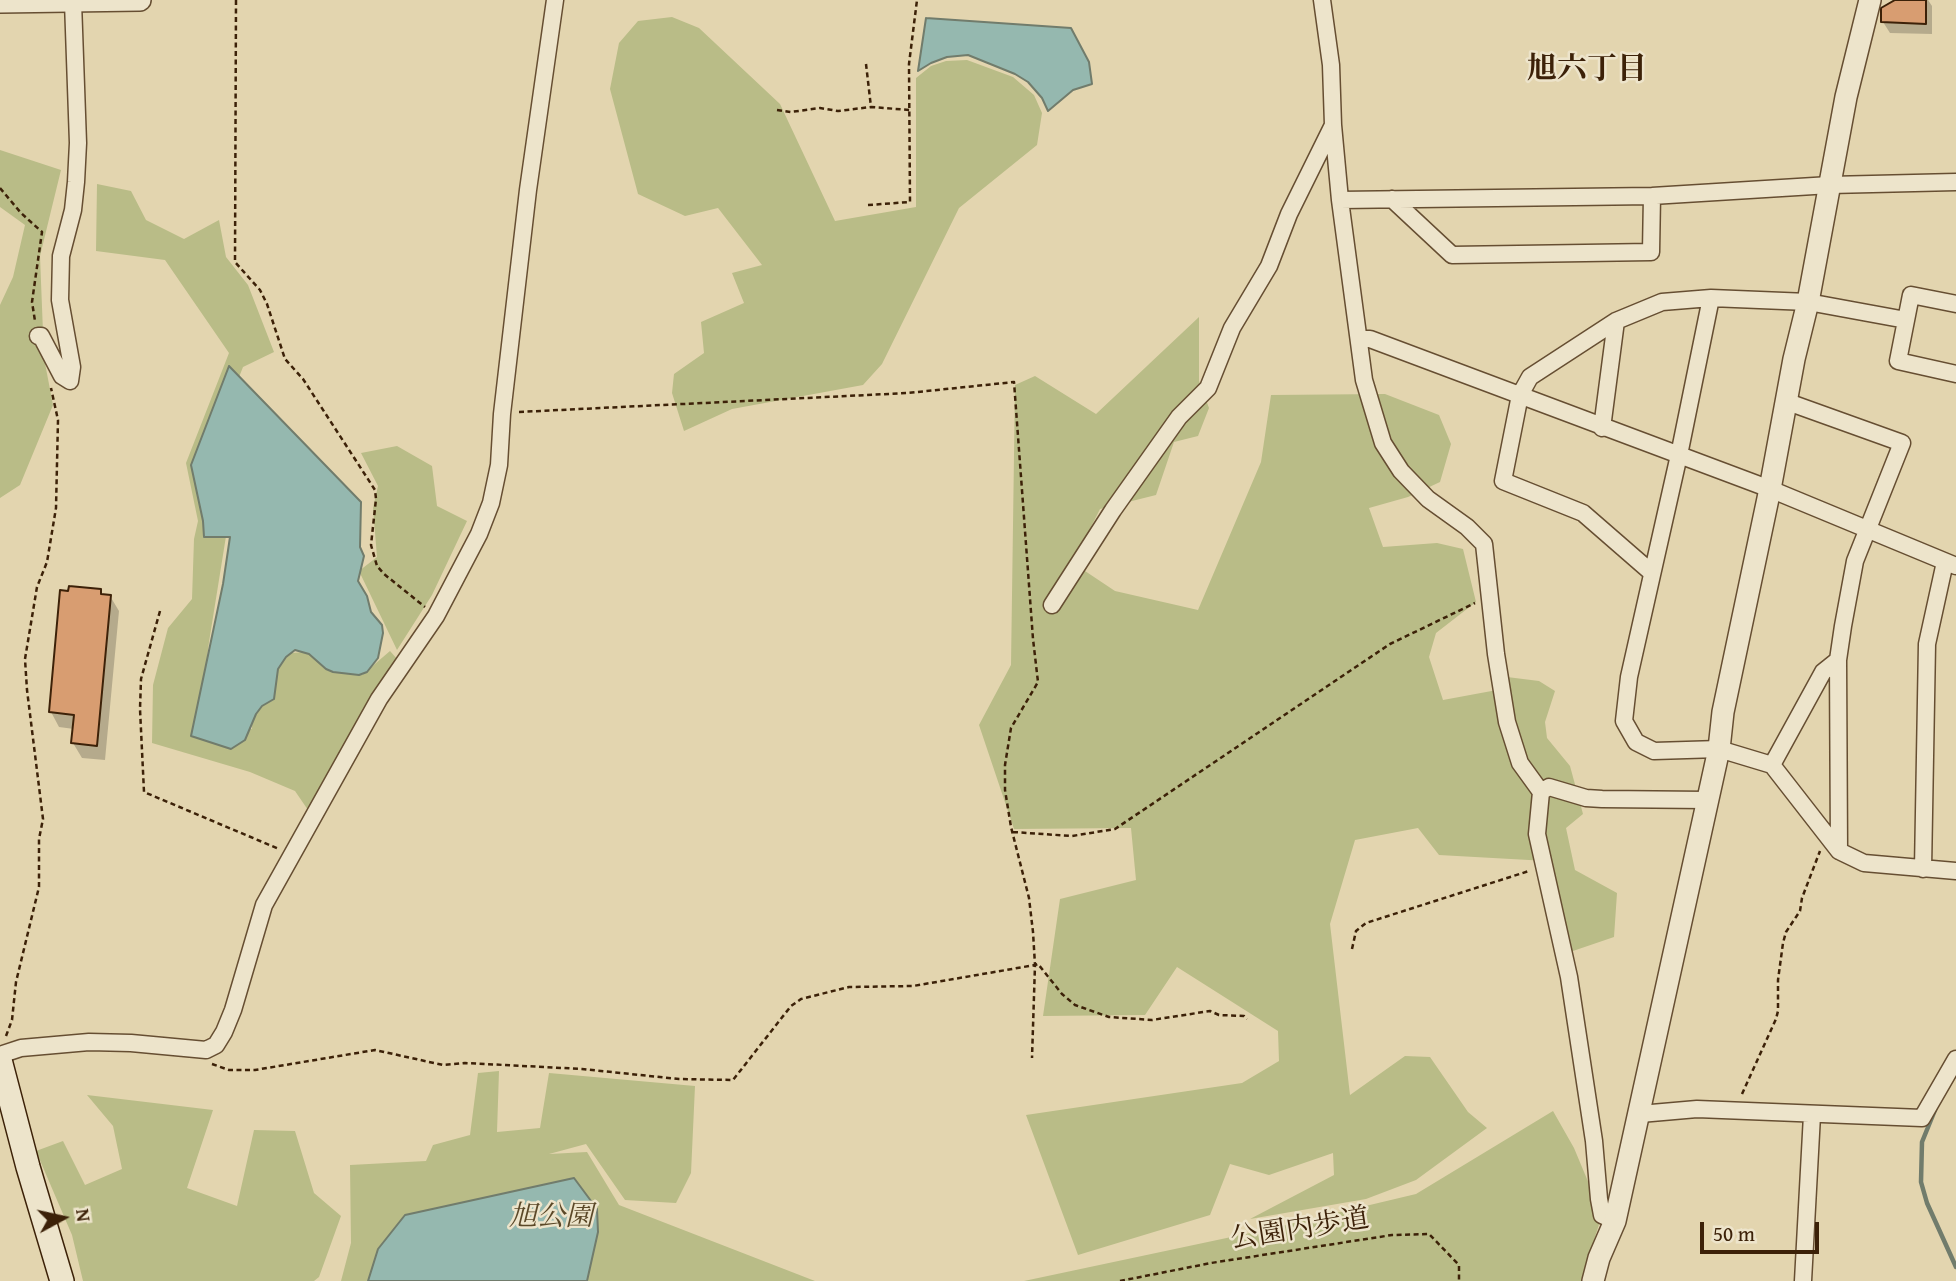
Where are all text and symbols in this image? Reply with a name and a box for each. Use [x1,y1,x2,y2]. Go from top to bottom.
district label: 旭六丁目 [1527,52,1647,88]
north arrow [28,1183,98,1253]
park label: 旭公園 [509,1201,593,1235]
street label: 公園内歩道 [1228,1202,1372,1258]
text: N [69,1207,99,1223]
scale bar [1704,1208,1823,1252]
text: 50 m [1713,1218,1755,1249]

